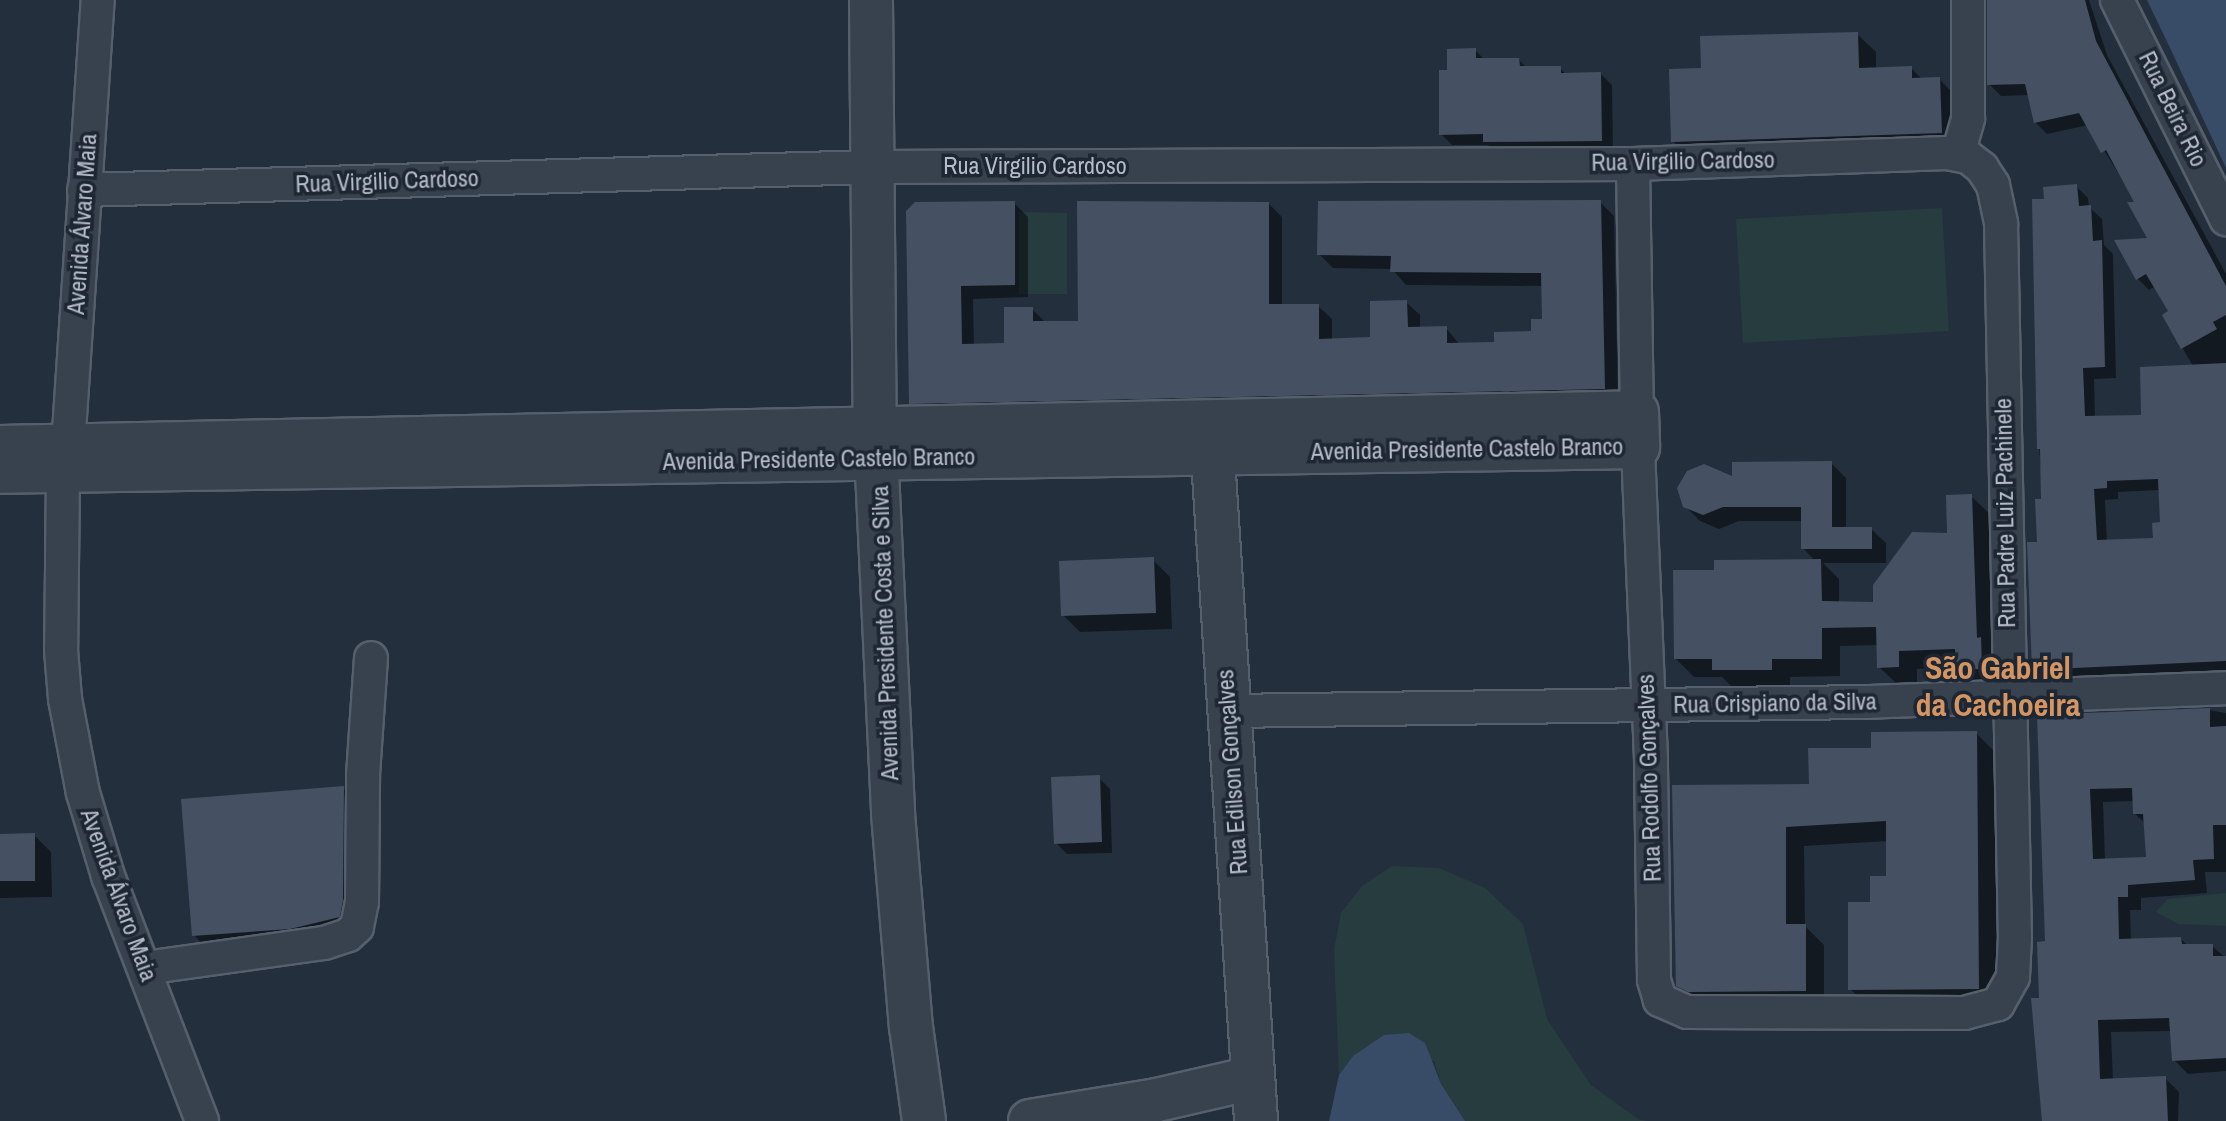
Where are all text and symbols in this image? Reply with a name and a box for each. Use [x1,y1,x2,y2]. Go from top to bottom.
street label: Rua Beira Rio [2133,47,2213,171]
street label: Avenida Álvaro Maia [61,132,103,316]
street label: Rua Virgilio Cardoso [1591,145,1775,177]
street label: Rua Virgilio Cardoso [943,152,1127,180]
street label: Rua Virgilio Cardoso [295,163,479,199]
street label: Rua Padre Luiz Pachinele [1989,398,2021,628]
street label: Avenida Presidente Castelo Branco [1310,432,1624,466]
street label: Avenida Presidente Castelo Branco [662,442,976,476]
street label: Avenida Presidente Costa e Silva [865,485,905,781]
district label: São Gabriel da Cachoeira [1916,650,2080,725]
street label: Rua Edilson Gonçalves [1210,668,1254,876]
street label: Rua Rodolfo Gonçalves [1631,674,1667,882]
street label: Rua Crispiano da Silva [1673,687,1877,719]
street label: Avenida Álvaro Maia [74,804,164,986]

